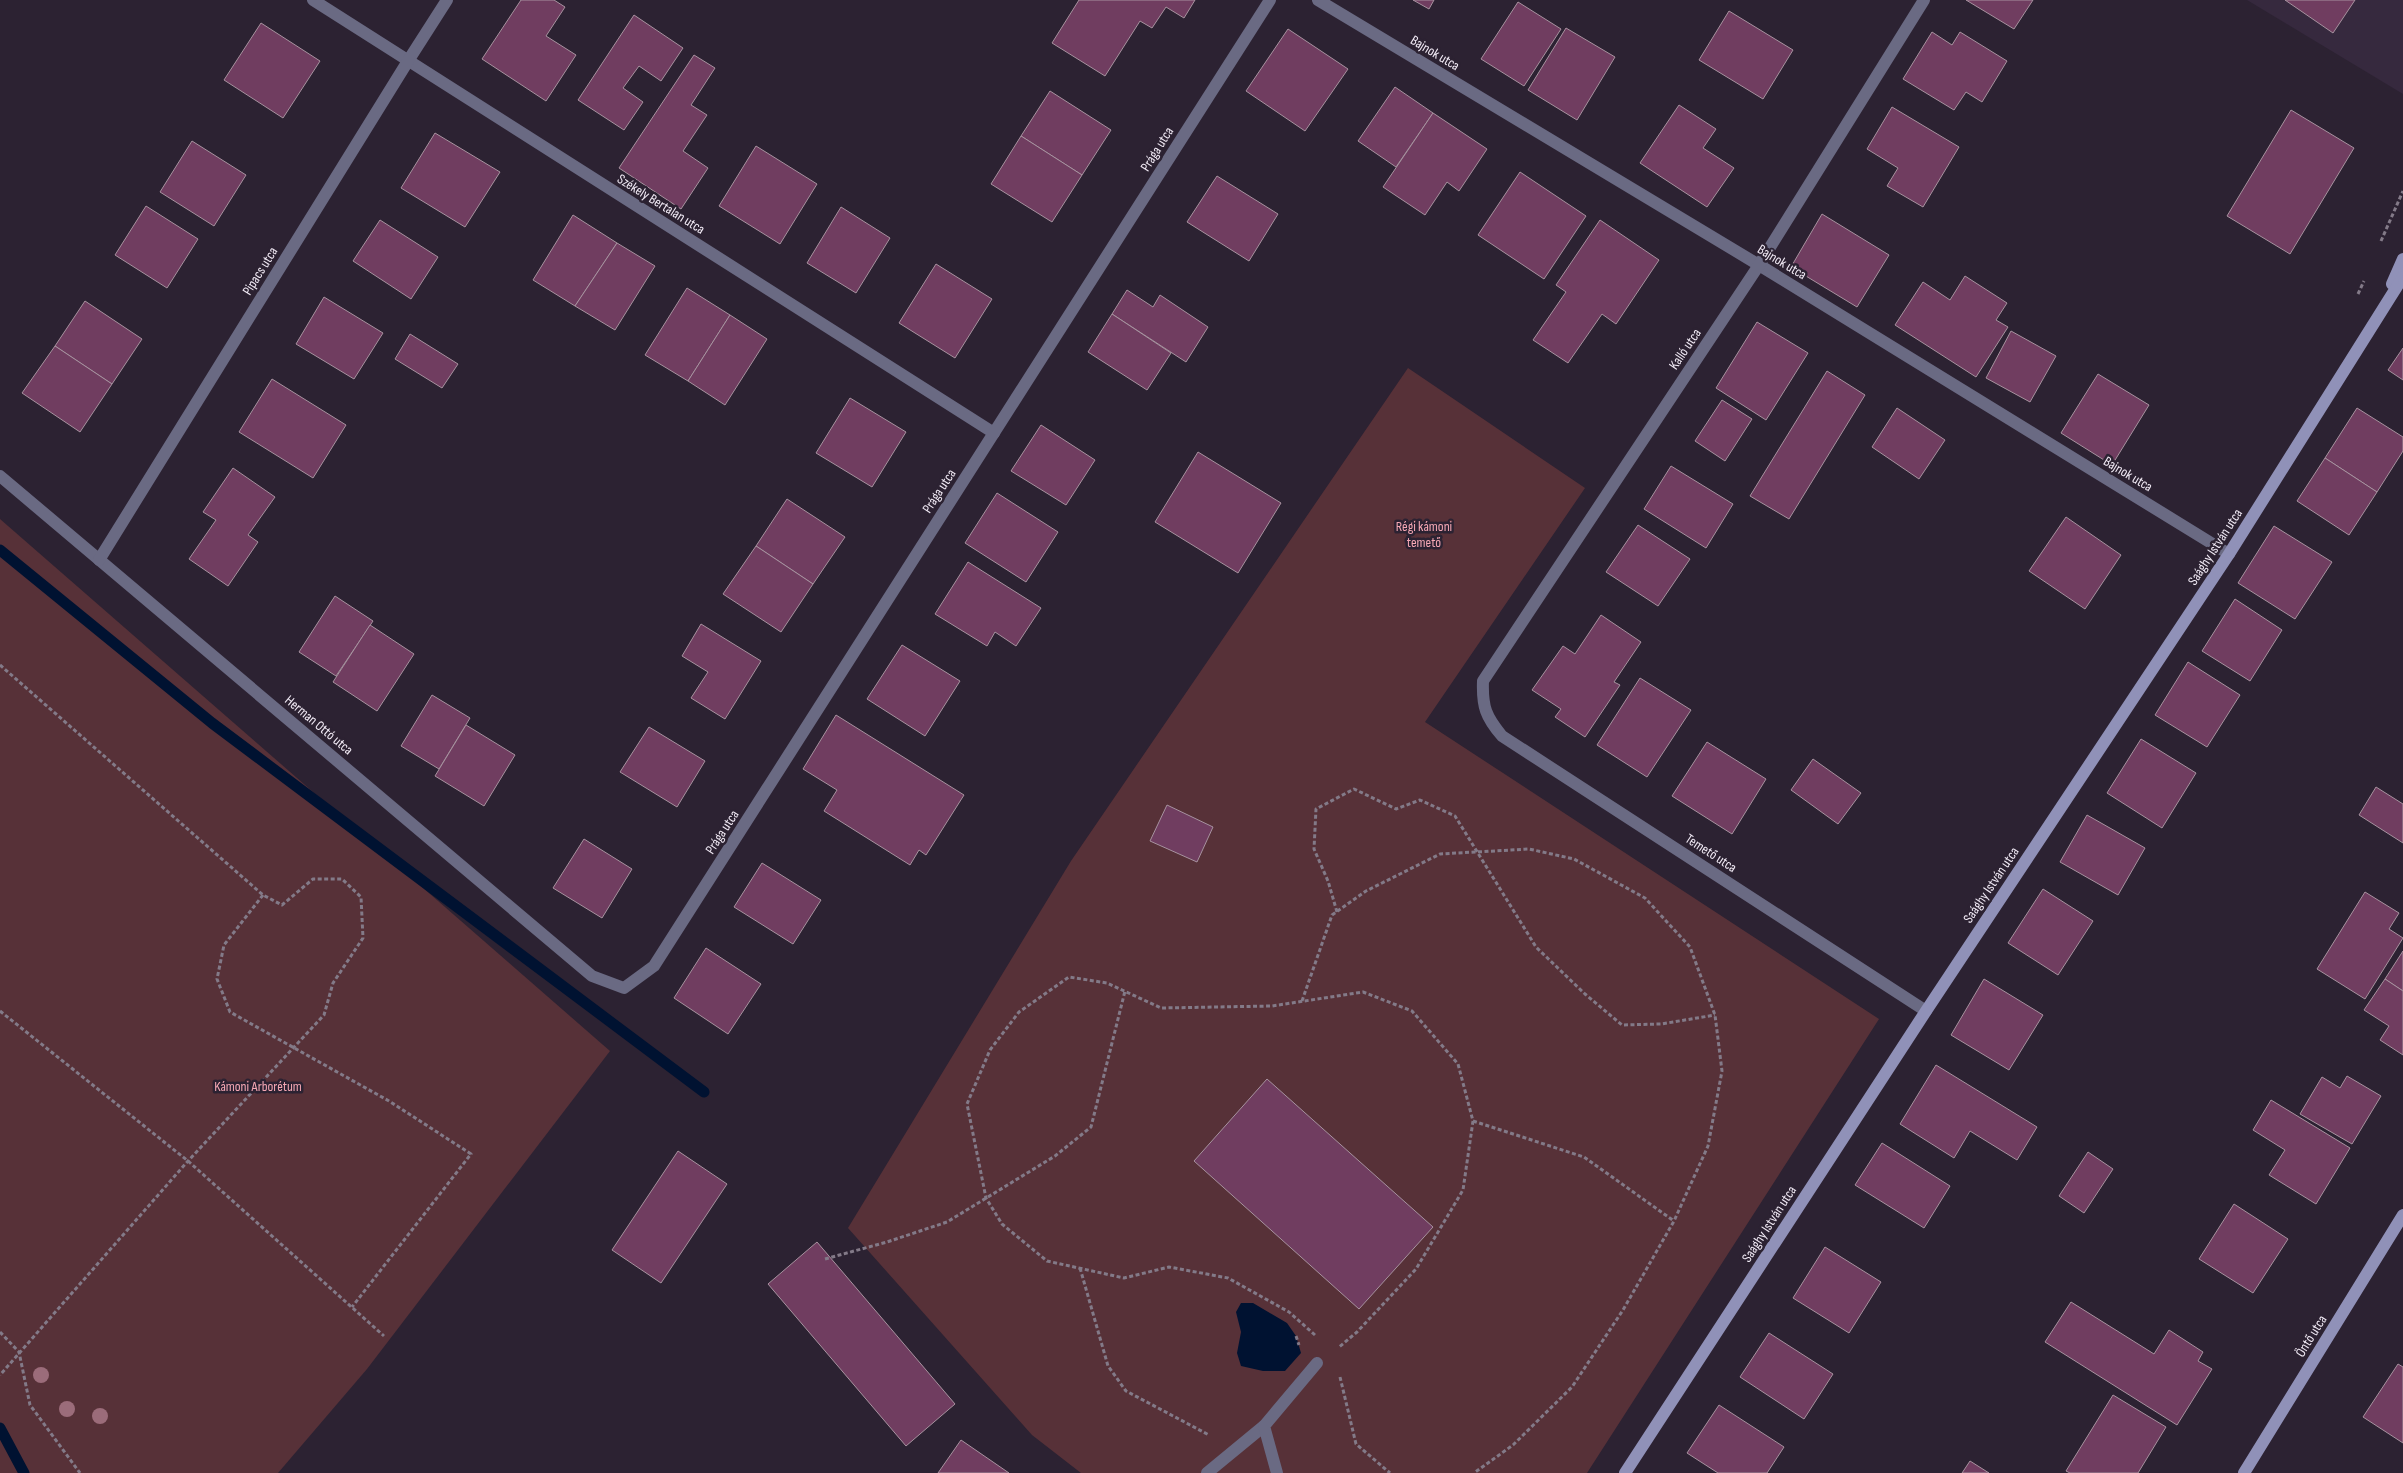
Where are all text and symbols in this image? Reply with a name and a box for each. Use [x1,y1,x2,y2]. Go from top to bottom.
street label: Bajnok utca [1407,32,1463,74]
street label: Prága utca [1137,124,1177,174]
street label: Székely Bertalan utca [614,170,708,238]
street label: Bajnok utca [1754,241,1810,283]
street label: Pipacs utca [239,244,281,298]
street label: Kalló utca [1665,325,1705,373]
street label: Bajnok utca [2100,453,2156,495]
street label: Prága utca [919,466,959,516]
street label: Saághy István utca [2184,506,2246,588]
park label: Régi kámoni temető [1396,518,1452,551]
street label: Herman Ottó utca [282,692,356,758]
street label: Prága utca [702,807,742,857]
street label: Temető utca [1682,830,1740,876]
street label: Saághy István utca [1959,844,2023,926]
park label: Kámoni Arborétum [214,1078,302,1095]
street label: Saághy István utca [1738,1183,1800,1265]
street label: Öntő utca [2292,1312,2330,1360]

